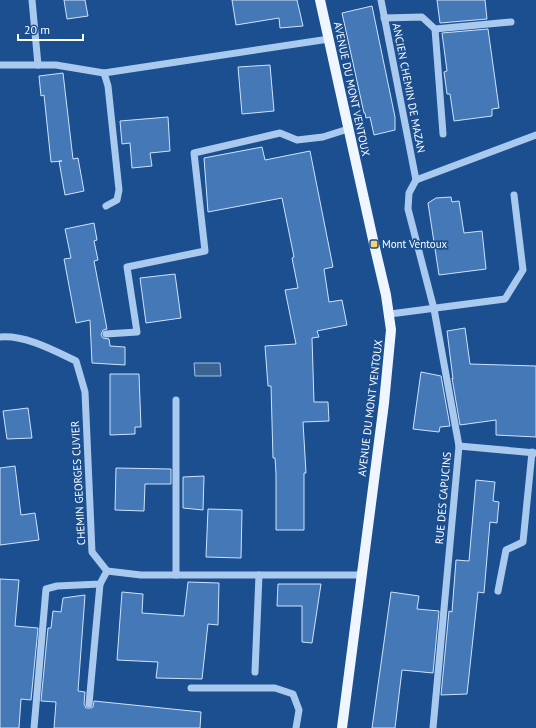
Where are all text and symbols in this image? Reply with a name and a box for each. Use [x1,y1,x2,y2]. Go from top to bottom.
scale bar [18,16,83,42]
street label: AVENUE DU MONT VENTOUX [331,20,373,158]
text: 20 m [24,22,50,37]
street label: ANCIEN CHEMIN DE MAZAN [390,22,428,154]
place label: Mont Ventoux [382,237,448,251]
marker: Mont Ventoux [369,239,379,249]
street label: AVENUE DU MONT VENTOUX [355,339,385,477]
street label: CHEMIN GEORGES CUVIER [68,420,88,546]
street label: RUE DES CAPUCINS [432,451,454,545]

